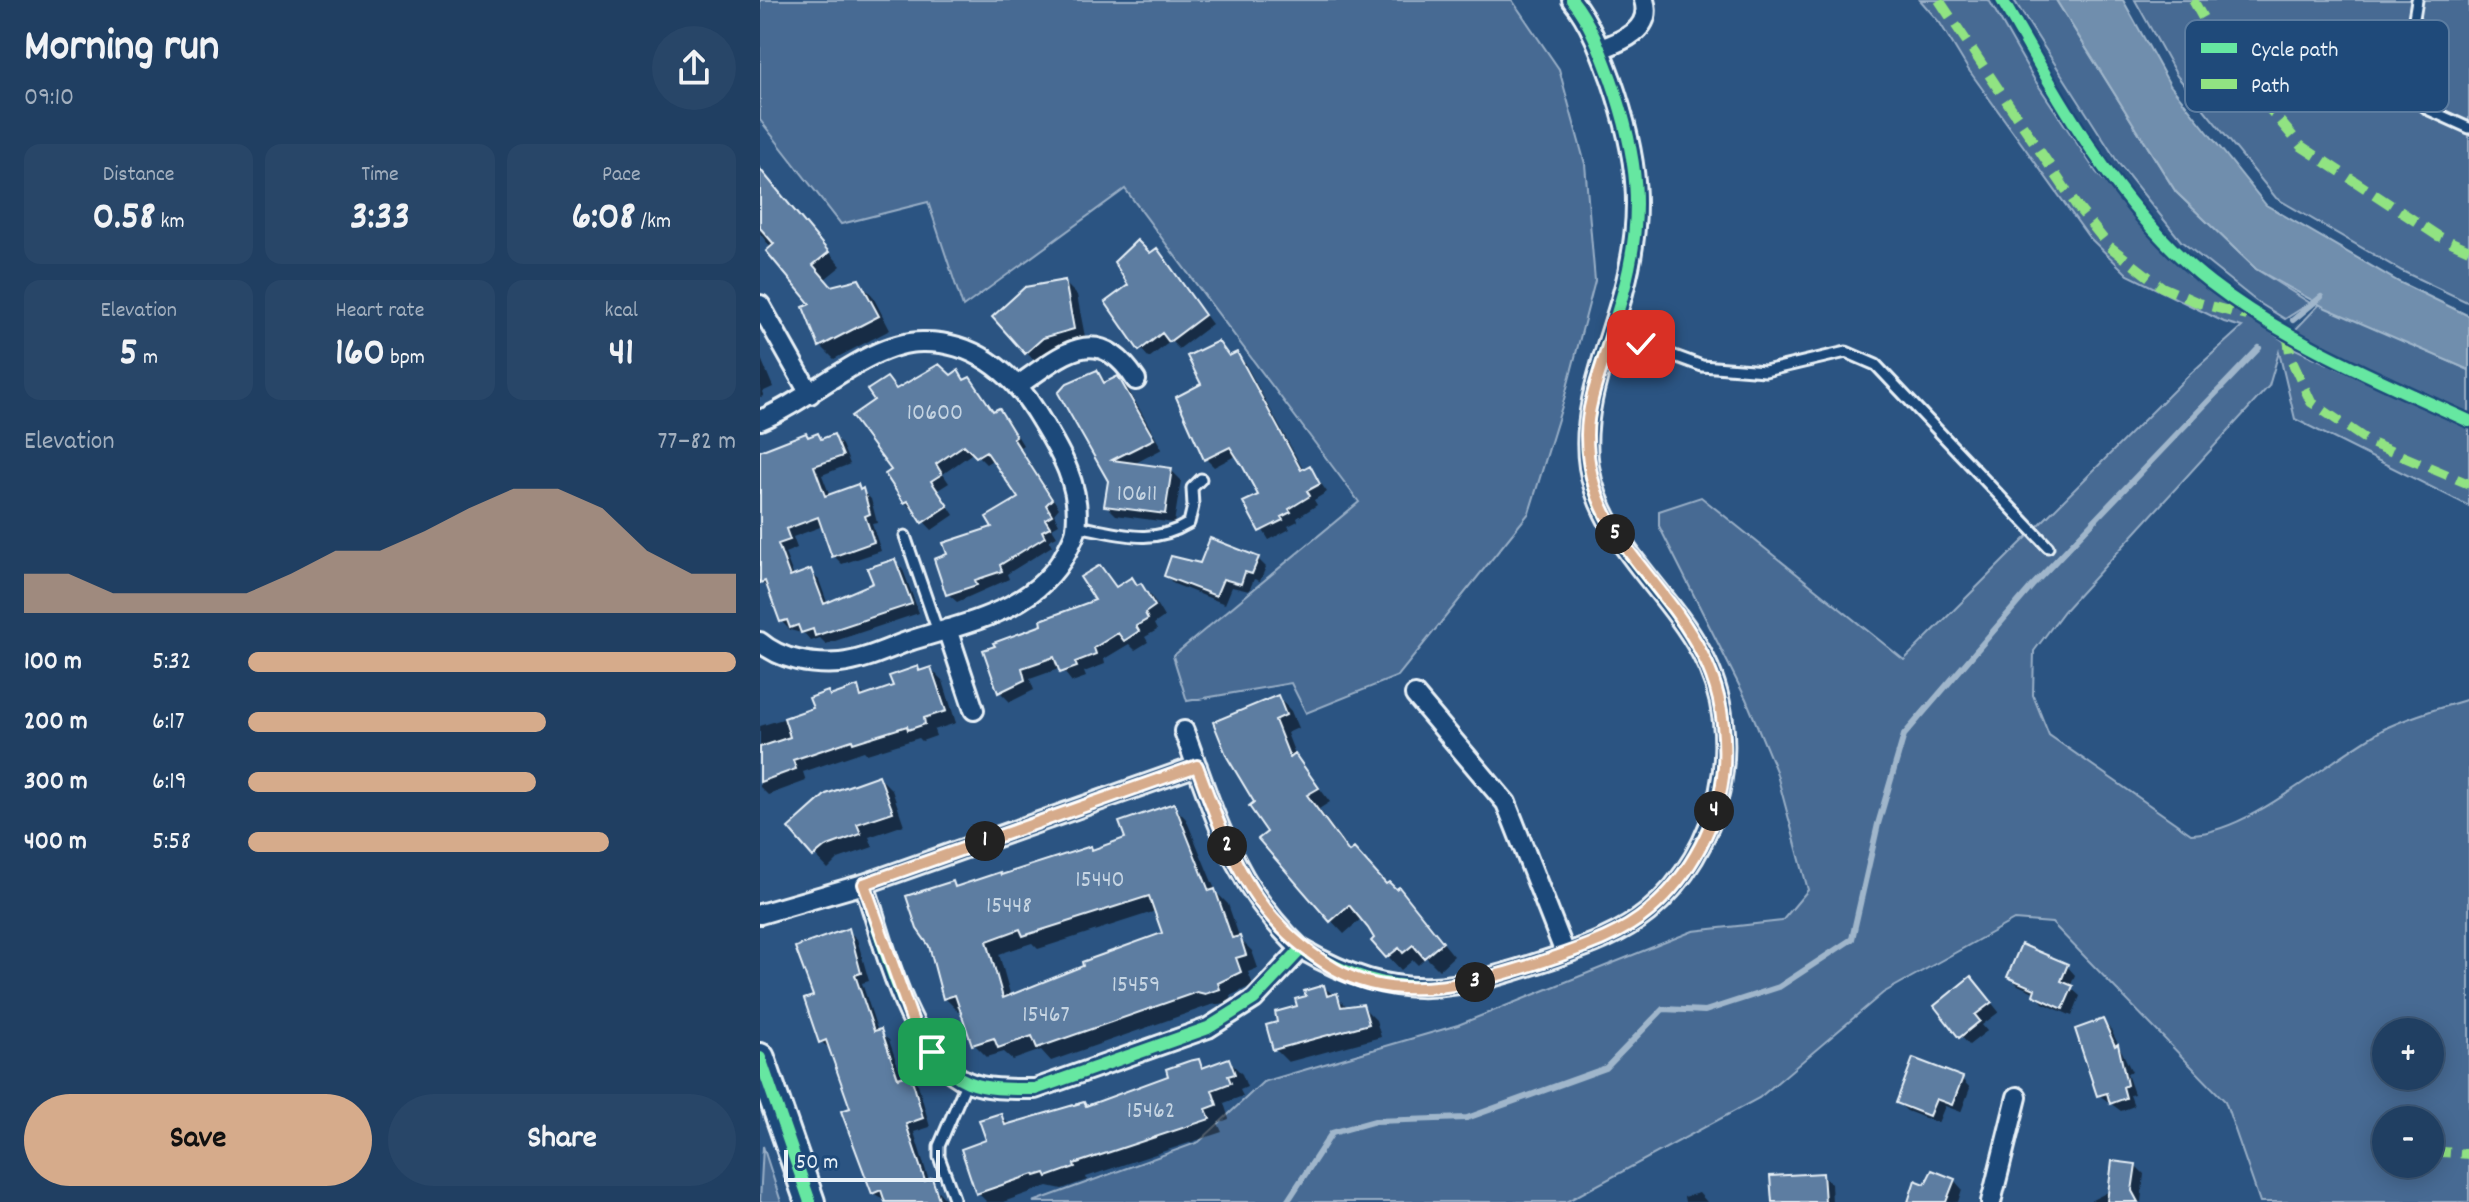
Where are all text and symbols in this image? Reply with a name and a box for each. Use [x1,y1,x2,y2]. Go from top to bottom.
text: Morning run [24,18,219,81]
legend [2185,20,2449,112]
button: share [652,26,736,110]
text: Cycle path [2251,36,2338,67]
text: Path [2251,72,2290,103]
text: 09:10 [24,80,74,117]
text: Distance [103,160,175,191]
text: Time [361,160,399,191]
text: Pace [602,160,641,191]
text: 0.58 [93,191,156,248]
text: 3:33 [350,191,410,248]
text: 6:08 [572,191,636,248]
text: km [156,207,185,238]
text: /km [636,207,671,238]
text: Elevation [100,296,177,327]
text: Heart rate [336,296,424,327]
text: kcal [605,296,638,327]
pin [1607,310,1675,378]
icon: check [1619,322,1663,366]
text: 5 [119,327,138,384]
text: 160 [335,327,385,384]
text: 41 [609,327,634,384]
text: m [138,343,158,374]
text: bpm [385,343,425,374]
house number: 10600 [907,397,963,431]
text: Elevation [24,424,114,461]
text: 77–82 m [658,424,736,461]
house number: 10611 [1117,478,1157,512]
pin: 5 [1595,514,1635,554]
text: 5 [1610,518,1620,549]
text: 100 m [24,644,82,681]
text: 5:32 [152,644,191,681]
text: 200 m [24,704,88,741]
text: 6:17 [152,704,185,741]
text: 300 m [24,764,88,801]
text: 6:19 [152,764,187,801]
pin: 4 [1694,791,1734,831]
text: 4 [1709,795,1719,826]
pin: 1 [965,821,1005,861]
text: 400 m [24,824,87,861]
text: 5:58 [152,824,191,861]
text: 1 [983,825,987,856]
pin: 2 [1207,826,1247,866]
text: 2 [1222,830,1232,861]
house number: 15440 [1075,864,1125,898]
house number: 15448 [986,890,1032,924]
pin: 3 [1455,962,1495,1002]
text: 3 [1470,966,1480,997]
house number: 15459 [1112,969,1160,1003]
house number: 15467 [1022,999,1070,1033]
pin [898,1018,966,1086]
map controls [2372,1018,2444,1178]
button: + [2372,1018,2444,1090]
icon: arrive [910,1030,954,1074]
button: Save [24,1094,372,1186]
button: Share [388,1094,736,1186]
house number: 15462 [1127,1095,1175,1129]
button: − [2372,1106,2444,1178]
scale bar [784,1146,940,1182]
text: 50 m [796,1148,838,1179]

